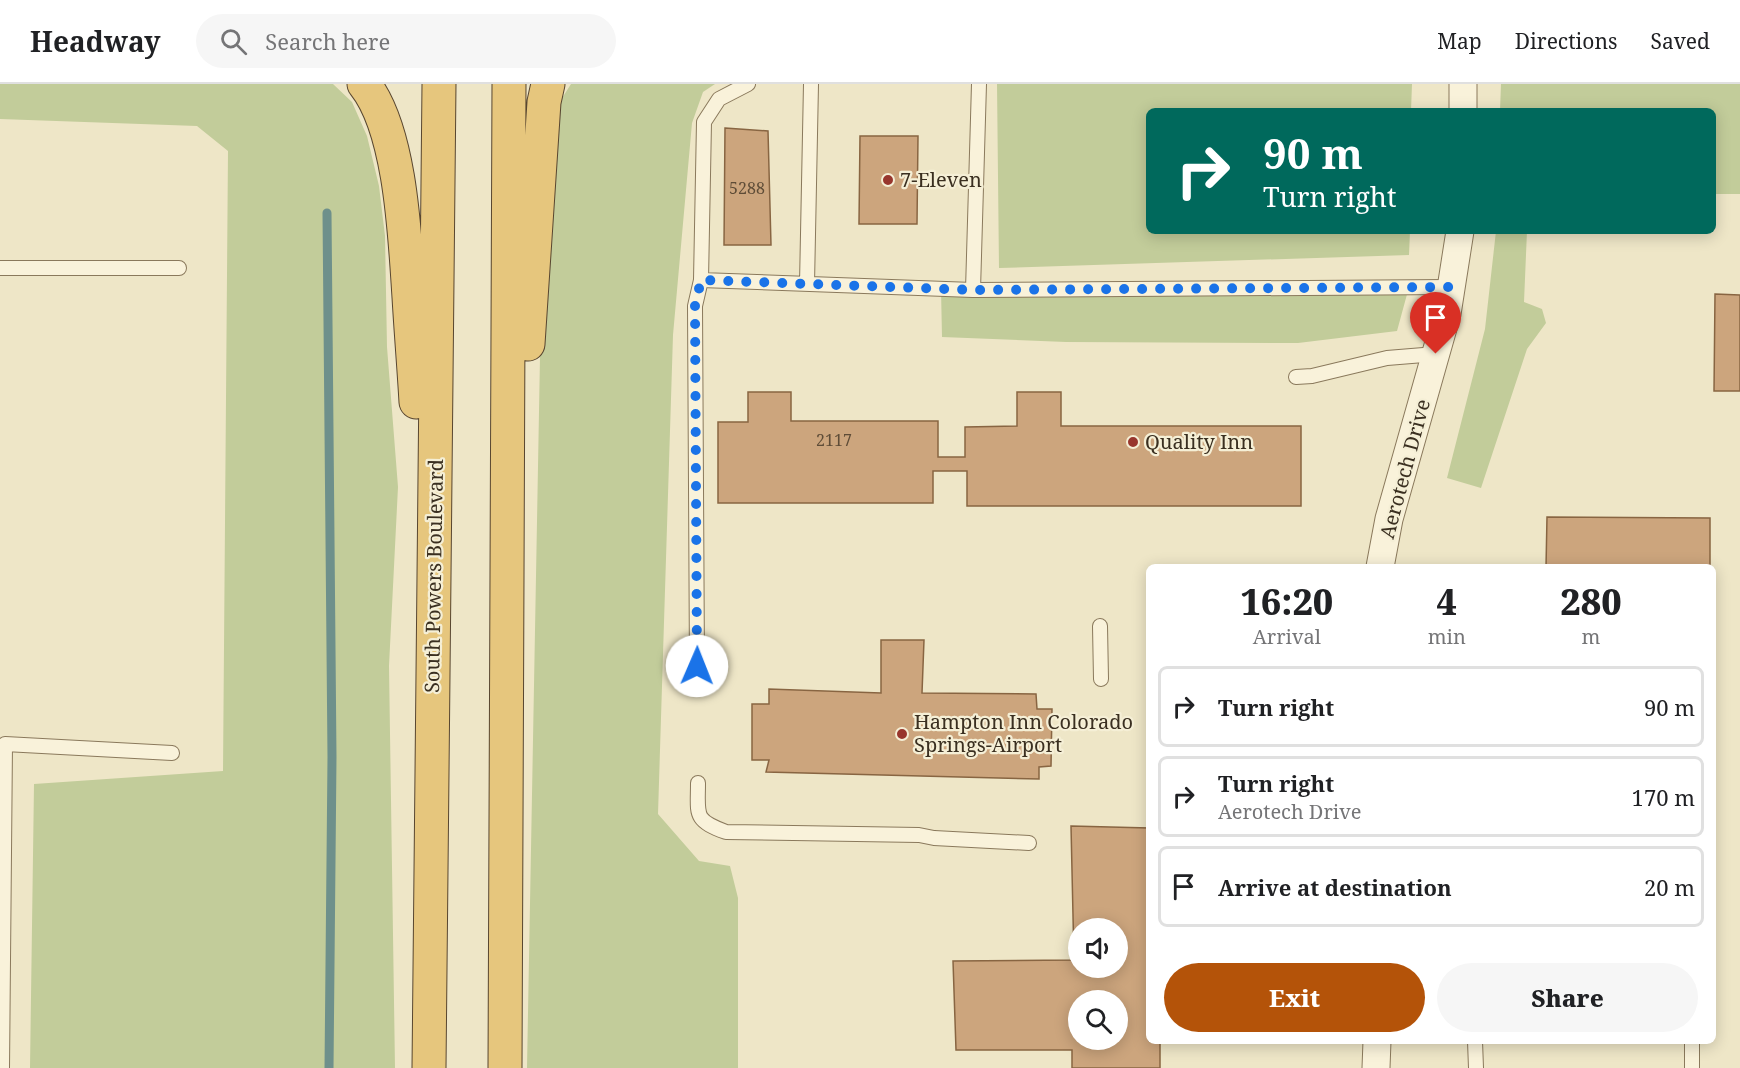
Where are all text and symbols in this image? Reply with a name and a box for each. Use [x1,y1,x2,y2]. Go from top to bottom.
search box [196,14,616,68]
text: Headway [30,22,160,60]
icon: search [217,25,250,58]
text: Search here [265,26,390,56]
text: Map [1437,27,1482,55]
text: Directions [1515,27,1617,55]
text: Saved [1650,27,1710,55]
text: 90 m [1263,124,1363,181]
icon: right [1164,132,1242,210]
place label: 7-Eleven [900,166,982,193]
marker: 7-Eleven [881,173,895,187]
house number: 5288 [729,177,765,199]
text: Turn right [1263,178,1396,215]
pin [1410,292,1461,354]
icon: arrive [1419,301,1452,334]
street label: Aerotech Drive [1373,396,1436,542]
place label: Quality Inn [1145,428,1253,455]
house number: 2117 [816,429,852,451]
marker: Quality Inn [1126,435,1140,449]
street label: South Powers Boulevard [418,459,449,693]
text: 16:20 [1240,577,1333,626]
text: 4 [1437,577,1457,626]
text: 280 [1560,577,1622,626]
text: Arrival [1253,623,1321,650]
text: min [1428,623,1466,650]
text: m [1582,623,1600,650]
position arrow [665,634,729,698]
icon: right [1167,690,1200,723]
text: Turn right [1218,692,1334,722]
text: 90 m [1644,692,1695,722]
place label: Hampton Inn Colorado Springs-Airport [914,708,1133,758]
marker: Hampton Inn Colorado Springs-Airport [895,727,909,741]
text: Turn right [1218,768,1334,798]
icon: right [1167,780,1200,813]
text: 170 m [1632,782,1695,812]
text: Aerotech Drive [1218,798,1361,825]
icon: arrive [1167,870,1200,903]
text: Arrive at destination [1218,872,1452,902]
text: 20 m [1644,872,1695,902]
map controls [1068,918,1128,1050]
button: sound [1068,918,1128,978]
button: Exit [1164,963,1425,1032]
button: Share [1437,963,1698,1032]
button: search [1068,990,1128,1050]

